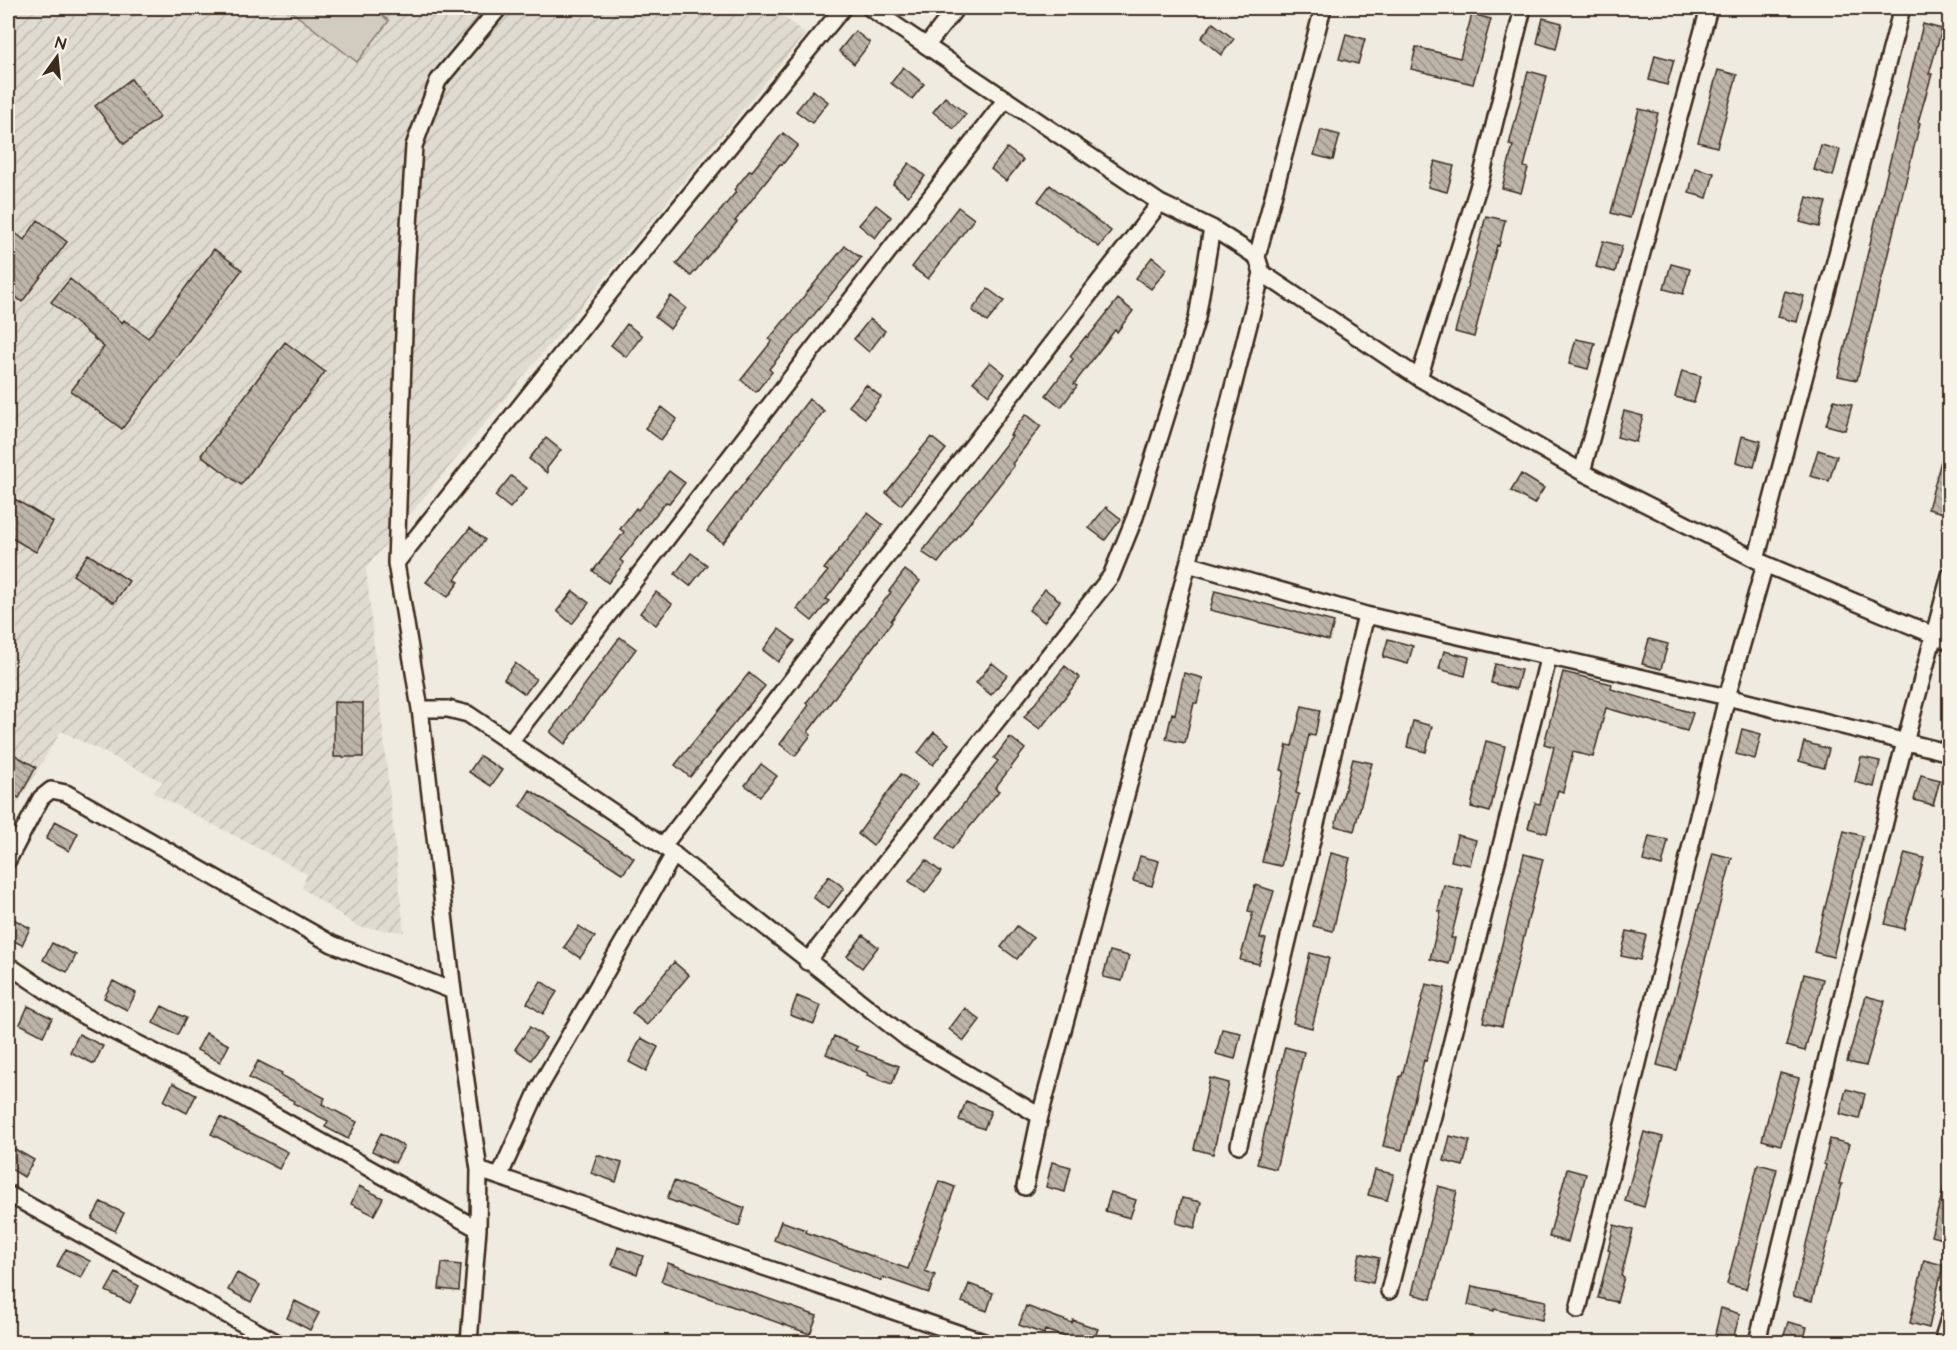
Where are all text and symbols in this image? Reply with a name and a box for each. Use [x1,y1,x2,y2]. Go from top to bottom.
north arrow [27,27,87,87]
text: N [53,32,68,55]

